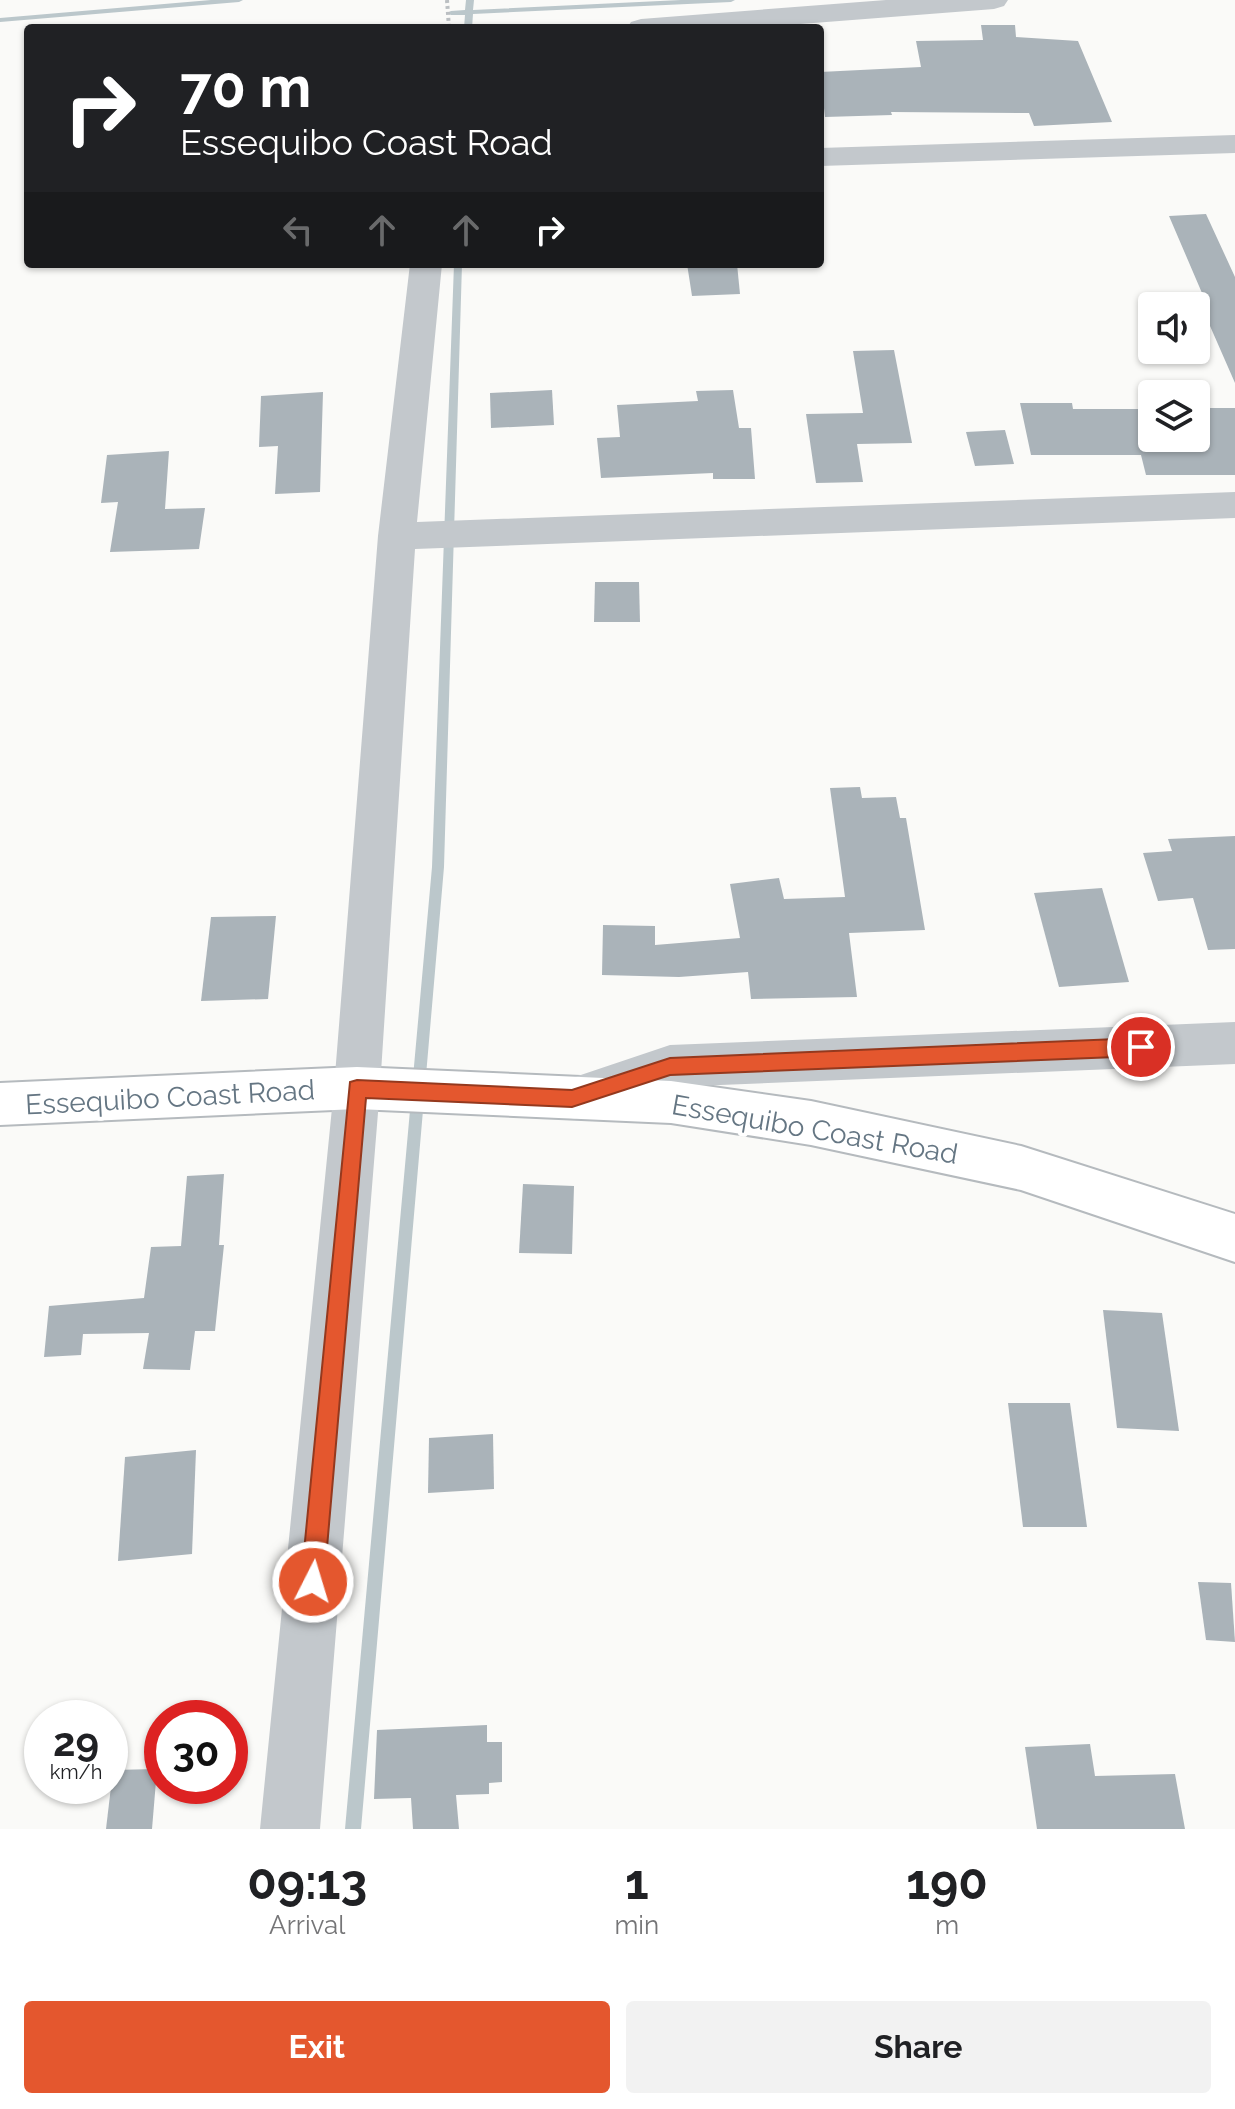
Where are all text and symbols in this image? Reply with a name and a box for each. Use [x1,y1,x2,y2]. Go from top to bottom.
text: 70 m [180,54,311,120]
icon: right [48,56,152,160]
text: Essequibo Coast Road [180,121,553,163]
icon: left [276,208,320,252]
icon: ahead [360,208,404,252]
icon: ahead [444,208,488,252]
icon: right [528,208,572,252]
map controls [1138,292,1210,452]
button: sound [1138,292,1210,364]
button: layers [1138,380,1210,452]
pin [1107,1013,1175,1081]
icon: arrive [1119,1025,1163,1069]
street label: Essequibo Coast Road [24,1073,316,1122]
street label: Essequibo Coast Road [669,1088,961,1171]
position arrow [271,1540,355,1624]
speed limit sign: 30 [144,1700,248,1804]
text: 29 [53,1718,99,1765]
text: km/h [50,1760,102,1784]
text: 09:13 [247,1854,367,1910]
text: 1 [625,1854,649,1910]
text: 190 [906,1854,988,1910]
text: Arrival [269,1910,345,1940]
text: min [614,1910,659,1940]
text: m [935,1910,959,1940]
button: Exit [24,2001,610,2093]
button: Share [626,2001,1211,2093]

